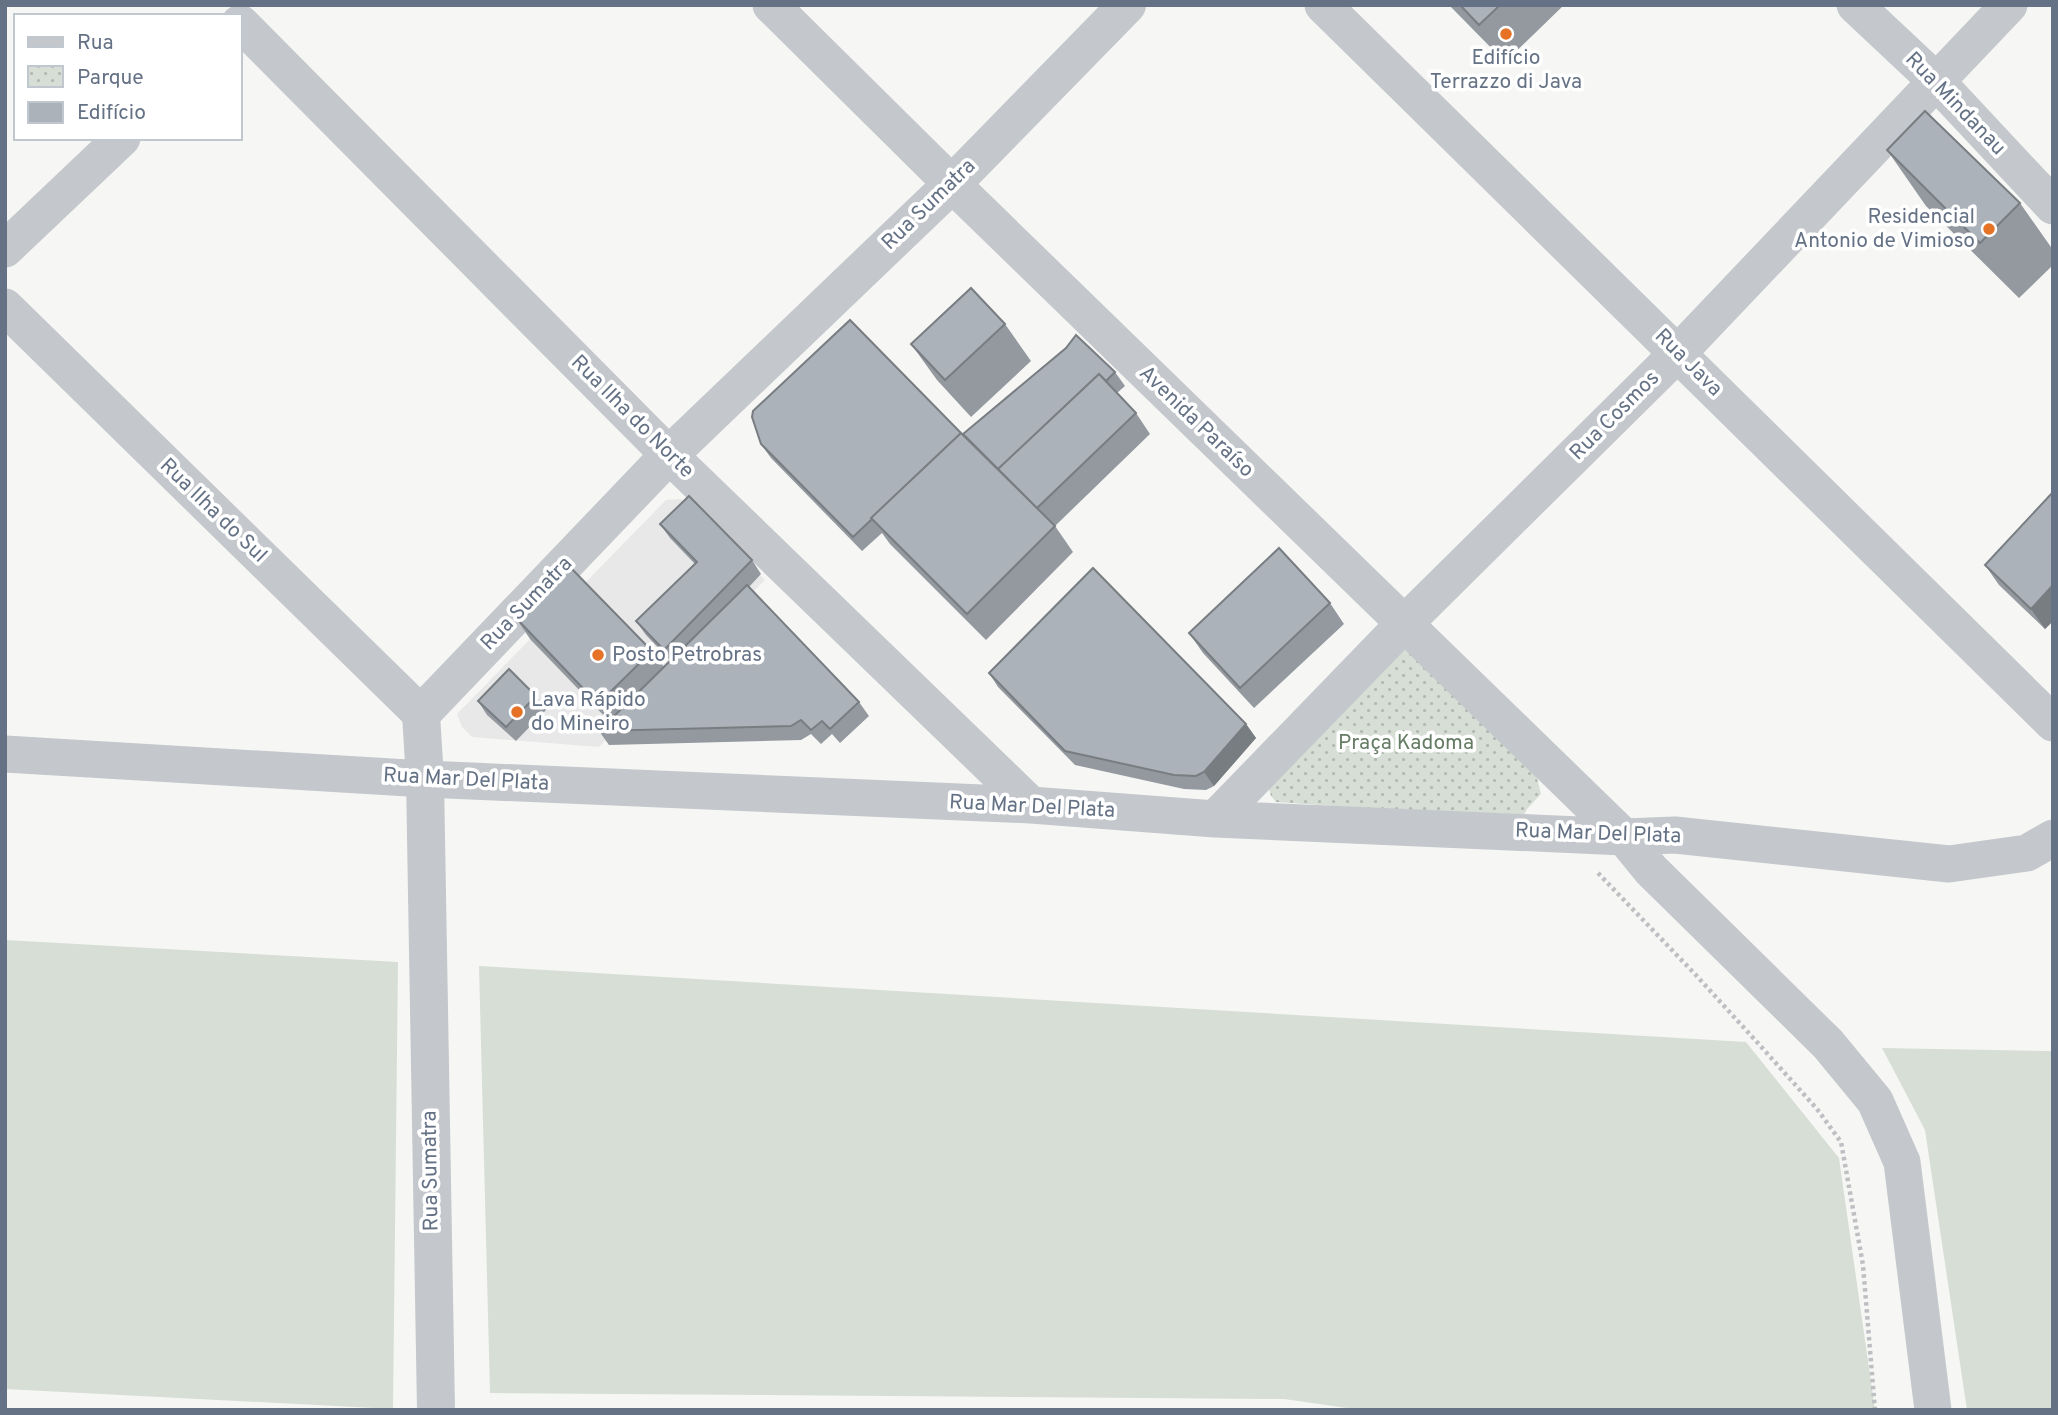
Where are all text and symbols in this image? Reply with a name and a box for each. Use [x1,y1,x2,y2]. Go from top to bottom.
legend [14,14,242,140]
marker: Edifício Terrazzo di Java [1498,26,1514,42]
text: Rua [77,30,114,57]
place label: Edifício Terrazzo di Java [1430,45,1582,96]
street label: Rua Mindanau [1899,46,2011,162]
text: Parque [77,65,144,92]
text: Edifício [77,100,146,127]
street label: Rua Sumatra [876,153,982,257]
place label: Residencial Antonio de Vimioso [1794,204,1975,255]
marker: Residencial Antonio de Vimioso [1981,221,1997,237]
street label: Rua Java [1648,323,1728,403]
street label: Rua Ilha do Norte [565,350,699,484]
street label: Avenida Paraíso [1133,360,1259,484]
street label: Rua Cosmos [1564,365,1666,467]
street label: Rua Ilha do Sul [154,453,272,569]
street label: Rua Sumatra [475,551,579,657]
place label: Posto Petrobras [612,642,762,669]
marker: Posto Petrobras [590,647,606,663]
place label: Lava Rápido do Mineiro [531,687,646,738]
marker: Lava Rápido do Mineiro [509,704,525,720]
park label: Praça Kadoma [1338,730,1474,757]
street label: Rua Mar Del Plata [382,762,550,798]
street label: Rua Mar Del Plata [948,789,1116,825]
street label: Rua Mar Del Plata [1514,818,1682,850]
street label: Rua Sumatra [416,1110,446,1232]

